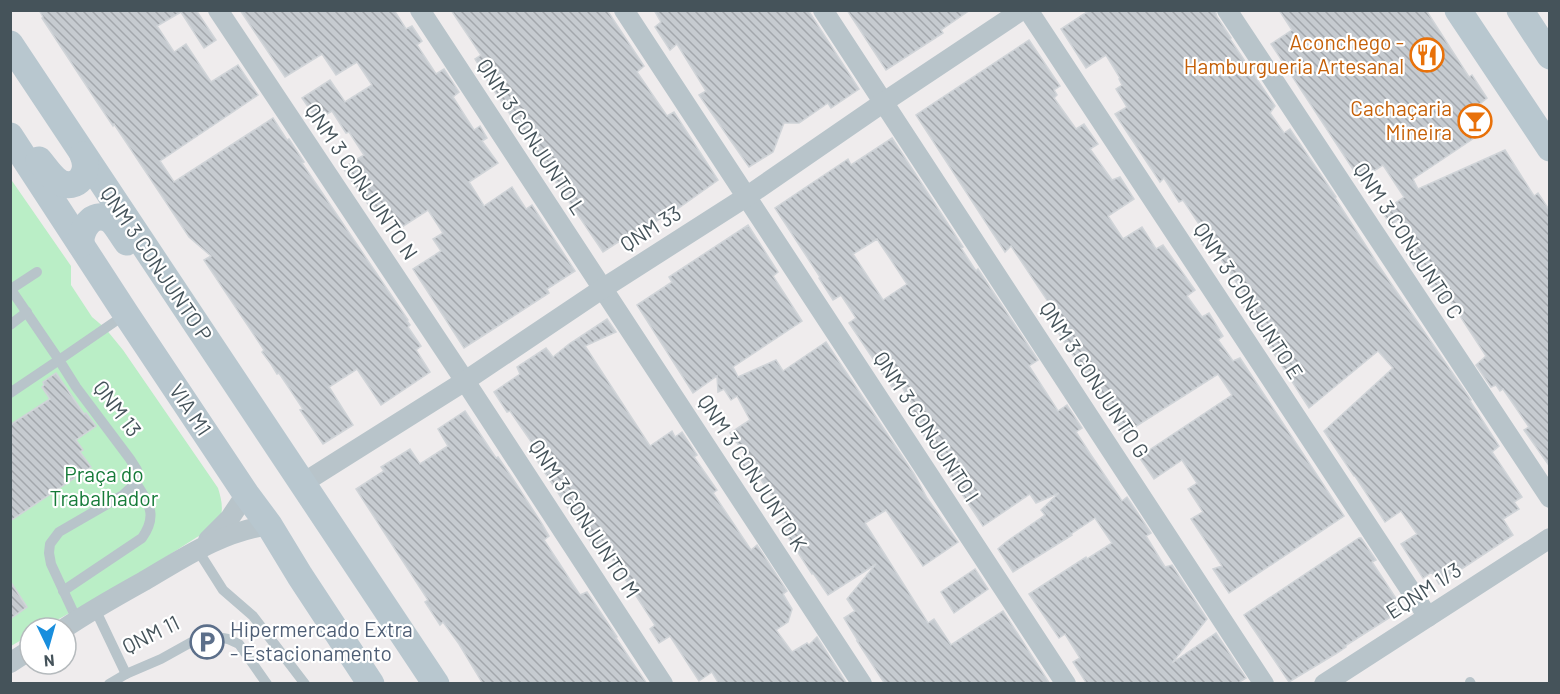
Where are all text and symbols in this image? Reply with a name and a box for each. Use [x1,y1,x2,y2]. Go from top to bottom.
place label: Aconchego - Hamburgueria Artesanal [1184,29,1404,78]
restaurant icon: Aconchego - Hamburgueria Artesanal [1409,37,1445,73]
street label: QNM 3 CONJUNTO L [473,54,592,219]
place label: Cachaçaria Mineira [1350,95,1452,144]
street label: QNM 3 CONJUNTO N [301,98,424,264]
bar icon: Cachaçaria Mineira [1457,103,1493,139]
street label: QNM 3 CONJUNTO C [1349,157,1469,323]
street label: QNM 3 CONJUNTO P [96,181,218,345]
street label: QNM 33 [615,199,685,256]
street label: QNM 3 CONJUNTO E [1189,217,1309,383]
street label: QNM 3 CONJUNTO G [1035,296,1155,462]
street label: QNM 3 CONJUNTO I [869,346,985,506]
street label: QNM 13 [89,375,147,441]
street label: VIA M1 [165,378,218,440]
street label: QNM 3 CONJUNTO K [693,389,813,555]
street label: QNM 3 CONJUNTO M [525,434,646,602]
park label: Praça do Trabalhador [50,461,159,510]
street label: EQNM 1/3 [1381,556,1466,623]
street label: QNM 11 [118,609,183,658]
north arrow [18,616,78,676]
place label: Hipermercado Extra - Estacionamento [230,616,413,665]
parking icon: Hipermercado Extra - Estacionamento [189,624,225,660]
text: N [43,652,55,671]

